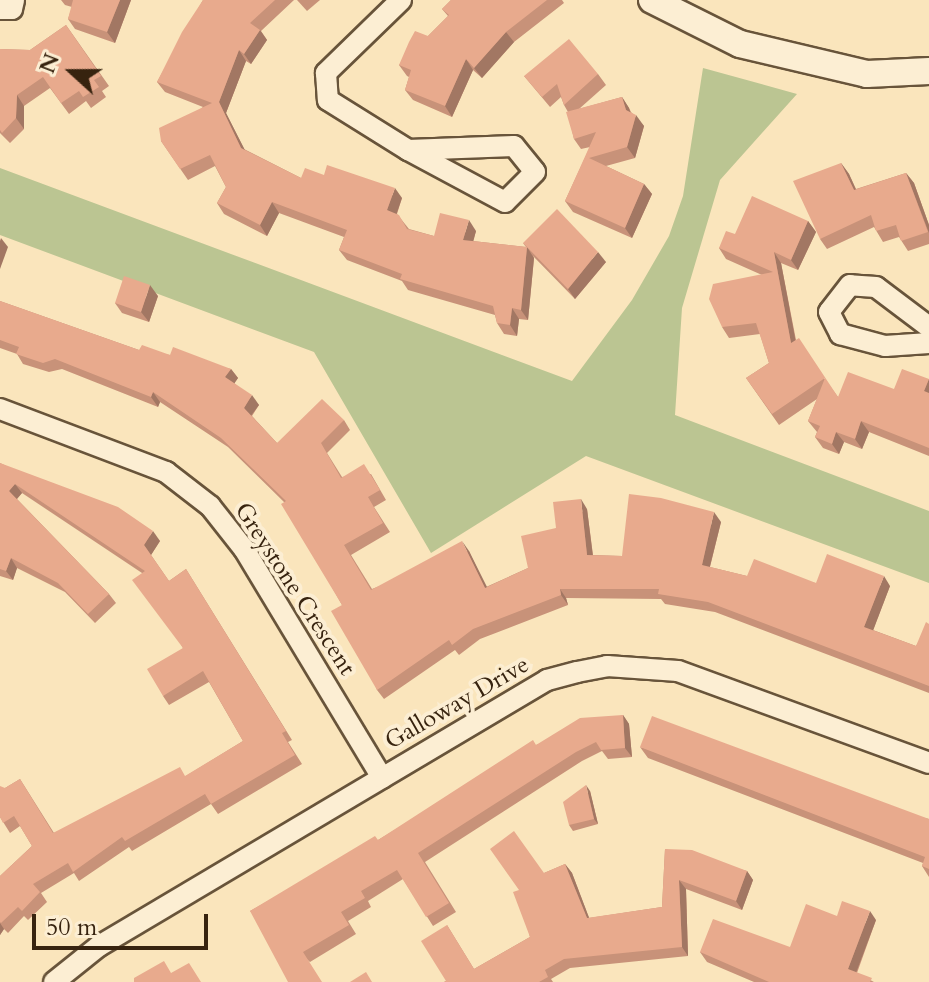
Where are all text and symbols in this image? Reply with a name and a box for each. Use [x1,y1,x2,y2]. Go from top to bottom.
north arrow [32,32,112,112]
text: N [32,49,67,78]
street label: Greystone Crescent [228,497,362,681]
street label: Galloway Drive [380,650,534,756]
scale bar [36,898,212,948]
text: 50 m [46,911,97,944]

